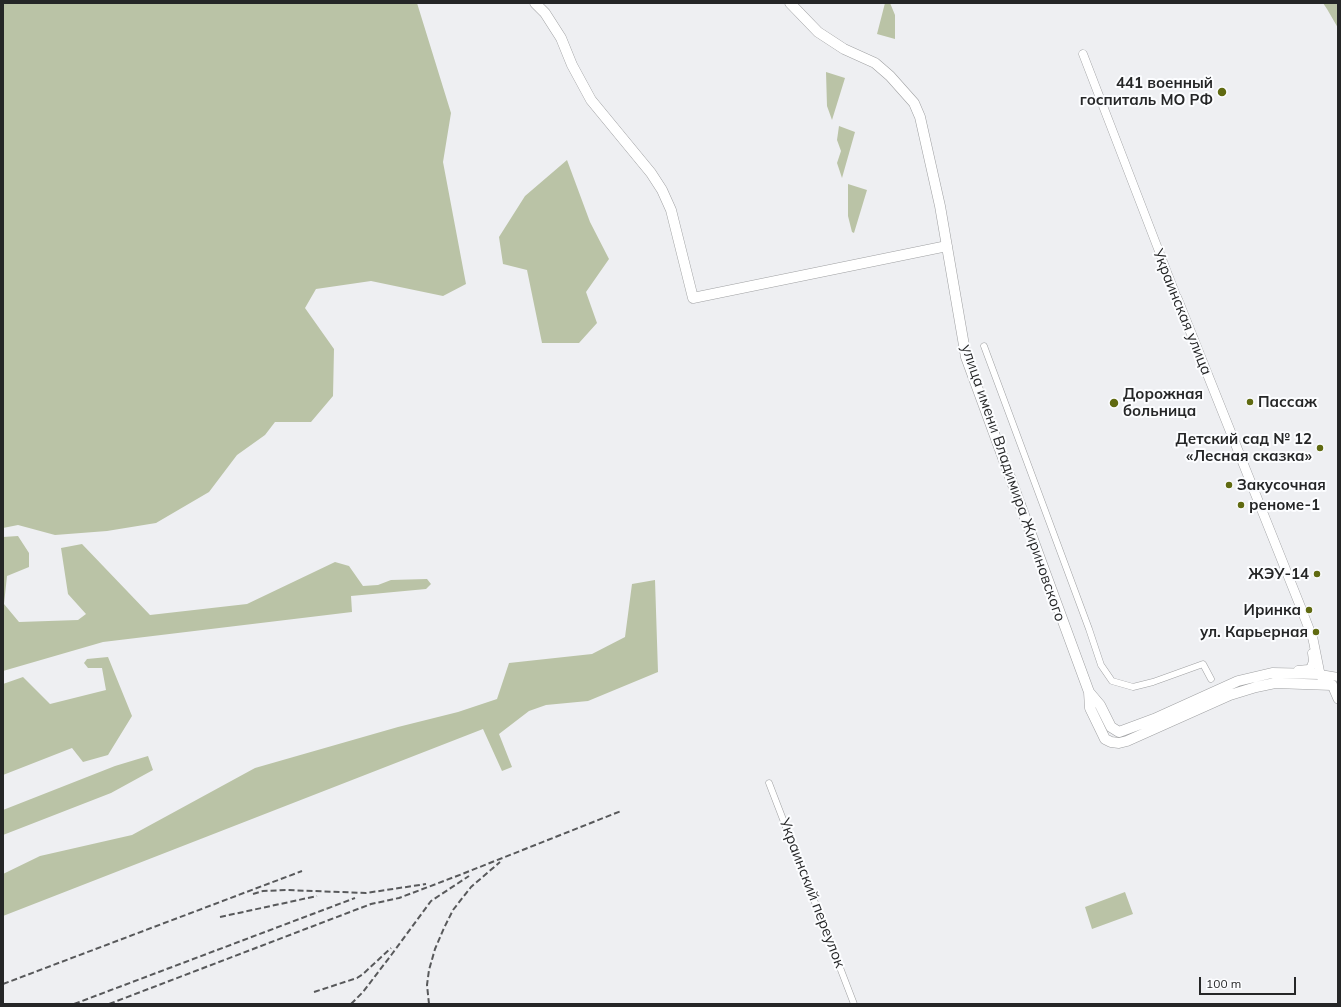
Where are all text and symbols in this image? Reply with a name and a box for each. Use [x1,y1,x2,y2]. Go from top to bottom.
place label: 441 военный госпиталь МО РФ [1080,74,1213,109]
marker: 441 военный госпиталь МО РФ [1216,86,1228,98]
street label: Украинская улица [1149,246,1215,378]
street label: улица имени Владимира Жириновского [957,342,1069,624]
place label: Дорожная больница [1123,385,1203,420]
place label: Пассаж [1258,393,1317,411]
marker: Дорожная больница [1108,397,1120,409]
marker: Пассаж [1245,397,1255,407]
place label: Детский сад № 12 «Лесная сказка» [1175,430,1312,465]
marker: Детский сад № 12 «Лесная сказка» [1315,443,1325,453]
place label: Закусочная [1237,476,1326,494]
marker: Закусочная [1224,480,1234,490]
place label: реноме-1 [1249,496,1320,514]
marker: реноме-1 [1236,500,1246,510]
place label: ЖЭУ-14 [1248,565,1309,583]
marker: ЖЭУ-14 [1312,569,1322,579]
place label: Иринка [1244,601,1301,619]
marker: Иринка [1304,605,1314,615]
place label: ул. Карьерная [1200,623,1308,641]
marker: ул. Карьерная [1311,627,1321,637]
street label: Украинский переулок [775,816,849,970]
scale bar [1201,969,1298,995]
text: 100 m [1206,976,1241,991]

